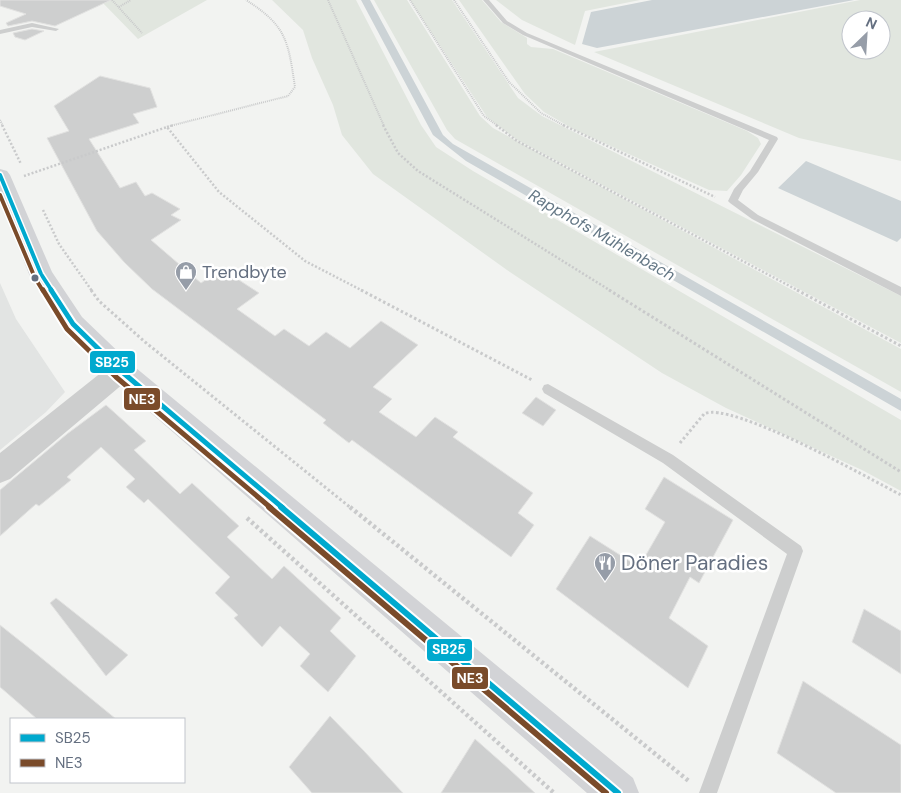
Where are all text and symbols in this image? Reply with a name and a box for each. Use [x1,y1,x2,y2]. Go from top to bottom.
north arrow [841,10,891,60]
text: N [863,13,880,34]
water label: Rapphofs Mühlenbach [525,184,679,286]
shop icon: Trendbyte [174,260,198,291]
place label: Trendbyte [202,260,287,284]
unlabelled marker [30,273,40,283]
line badge: SB25 [89,350,136,374]
text: SB25 [95,353,129,371]
line badge: NE3 [123,387,161,411]
text: NE3 [129,390,155,408]
place label: Döner Paradies [621,549,768,577]
restaurant icon: Döner Paradies [593,551,617,582]
line badge: SB25 [426,638,473,662]
text: SB25 [432,640,466,658]
line badge: NE3 [451,666,489,690]
text: NE3 [457,669,483,687]
legend [10,718,185,783]
text: SB25 [55,728,91,748]
text: NE3 [55,753,83,773]

